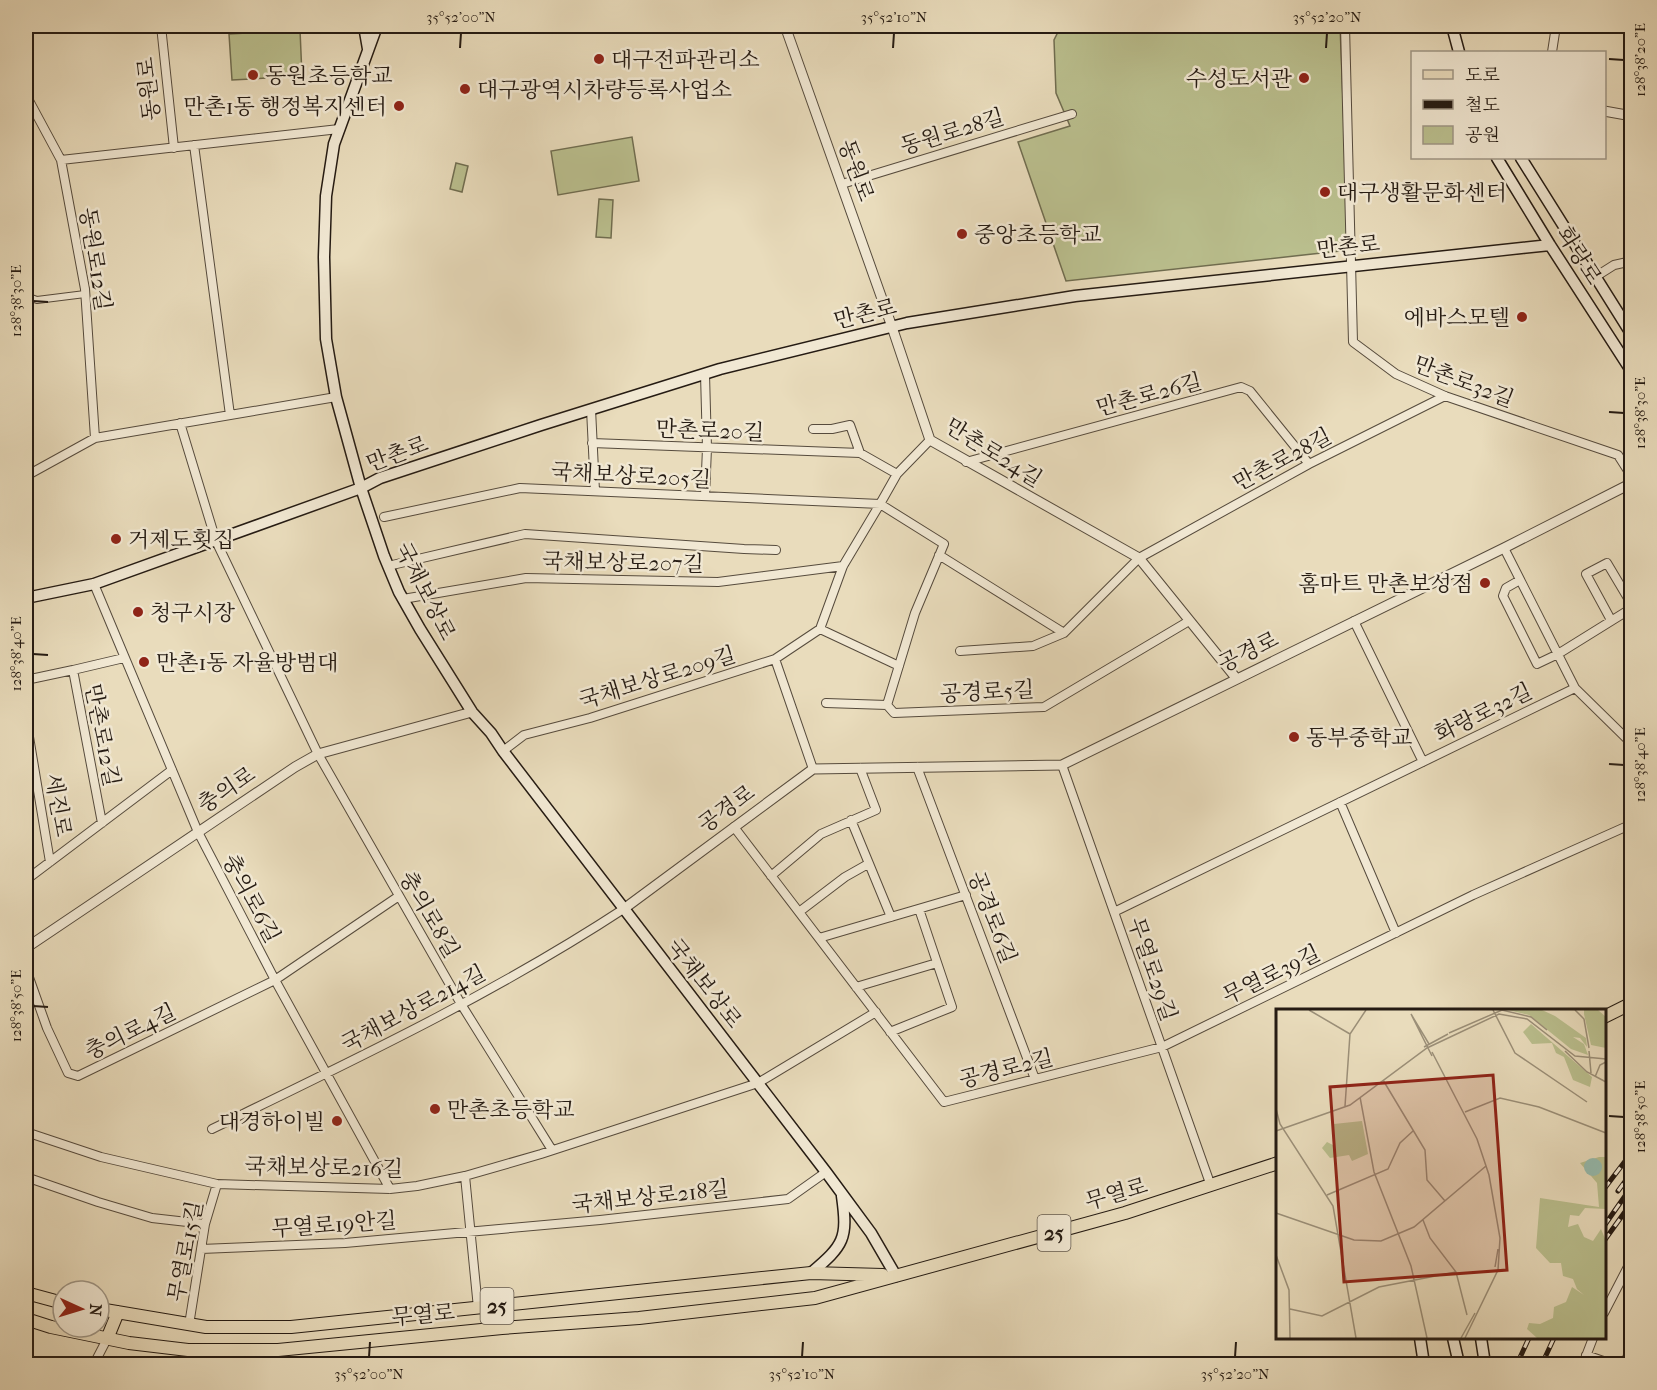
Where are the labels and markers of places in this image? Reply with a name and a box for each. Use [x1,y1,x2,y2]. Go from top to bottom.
place label: 대구전파관리소 [611,47,760,73]
marker: 대구전파관리소 [592,52,606,66]
place label: 동원초등학교 [265,63,393,89]
place label: 수성도서관 [1186,66,1293,92]
marker: 동원초등학교 [246,68,260,82]
marker: 수성도서관 [1297,71,1311,85]
place label: 대구광역시차량등록사업소 [477,77,732,103]
marker: 대구광역시차량등록사업소 [458,82,472,96]
place label: 만촌1동 행정복지센터 [183,94,387,120]
marker: 만촌1동 행정복지센터 [392,99,406,113]
place label: 대구생활문화센터 [1337,180,1507,206]
marker: 대구생활문화센터 [1318,185,1332,199]
place label: 중앙초등학교 [974,222,1102,248]
marker: 중앙초등학교 [955,227,969,241]
place label: 에바스모텔 [1404,305,1510,331]
marker: 에바스모텔 [1515,310,1529,324]
place label: 거제도횟집 [128,527,234,553]
marker: 거제도횟집 [109,532,123,546]
place label: 홈마트 만촌보성점 [1298,571,1473,597]
marker: 홈마트 만촌보성점 [1478,576,1492,590]
place label: 청구시장 [150,600,236,626]
marker: 청구시장 [131,605,145,619]
place label: 만촌1동 자율방범대 [156,650,339,676]
marker: 만촌1동 자율방범대 [137,655,151,669]
place label: 동부중학교 [1306,725,1412,751]
marker: 동부중학교 [1287,730,1301,744]
place label: 만촌초등학교 [447,1097,575,1123]
marker: 만촌초등학교 [428,1102,442,1116]
place label: 대경하이빌 [219,1109,325,1135]
marker: 대경하이빌 [330,1114,344,1128]

